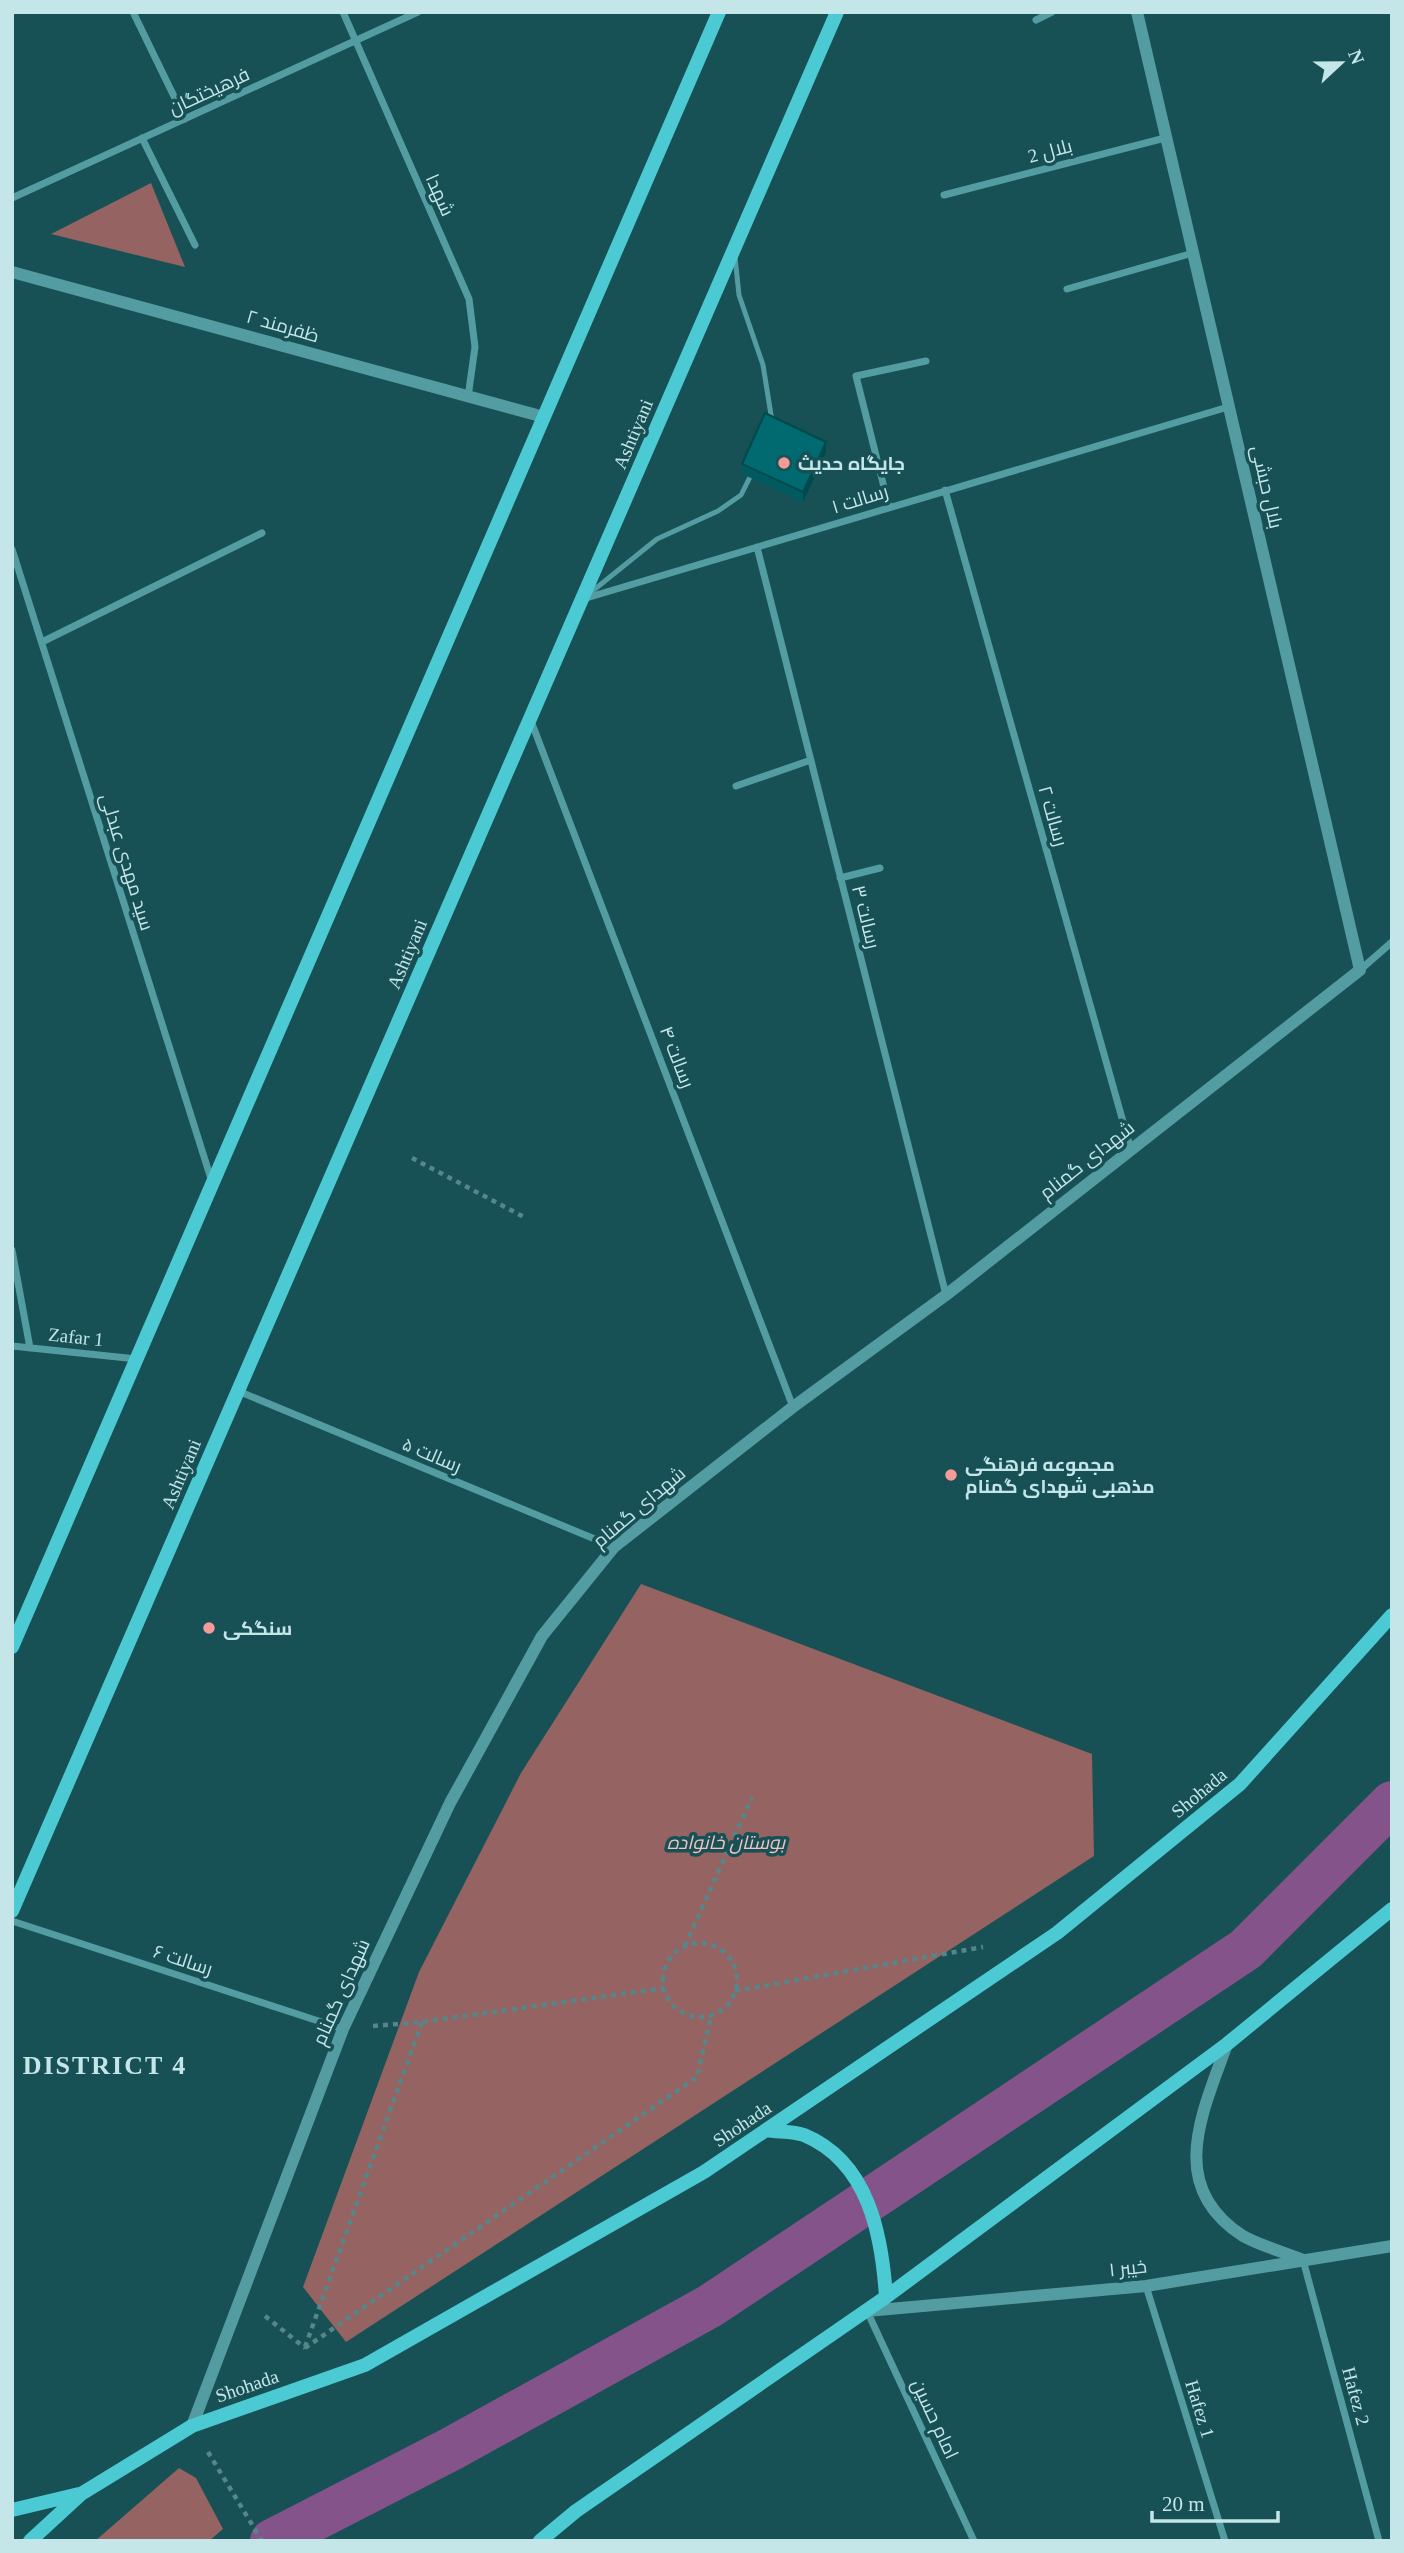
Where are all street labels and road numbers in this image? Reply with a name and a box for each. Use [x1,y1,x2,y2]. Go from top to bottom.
street label: فرهیختگان [165,63,253,120]
street label: بلال 2 [1026,135,1075,168]
street label: شهدا [421,171,458,220]
street label: ظفرمند ۲ [244,306,322,347]
street label: Ashtiyani [609,396,657,472]
street label: بلال حبشی [1246,443,1287,531]
street label: رسالت ۱ [829,481,891,518]
street label: رسالت ۲ [1033,783,1072,849]
street label: سید مهدی عبدلی [95,791,158,933]
street label: رسالت ۳ [847,883,884,951]
street label: Ashtiyani [383,916,431,992]
street label: رسالت ۴ [655,1023,698,1091]
street label: شهدای گمنام [1036,1117,1140,1206]
street label: Zafar 1 [47,1324,105,1350]
street label: رسالت ۵ [399,1433,465,1478]
street label: Ashtiyani [157,1436,205,1512]
street label: شهدای گمنام [589,1462,691,1554]
street label: Shohada [1167,1764,1231,1822]
street label: شهدای گمنام [308,1936,377,2050]
street label: رسالت ۶ [150,1941,215,1980]
street label: Shohada [709,2097,775,2151]
street label: خیبر ۱ [1108,2256,1148,2281]
street label: Hafez 2 [1338,2364,1374,2428]
street label: Shohada [213,2365,282,2407]
street label: امام حسین [905,2376,963,2463]
street label: Hafez 1 [1181,2377,1219,2441]

